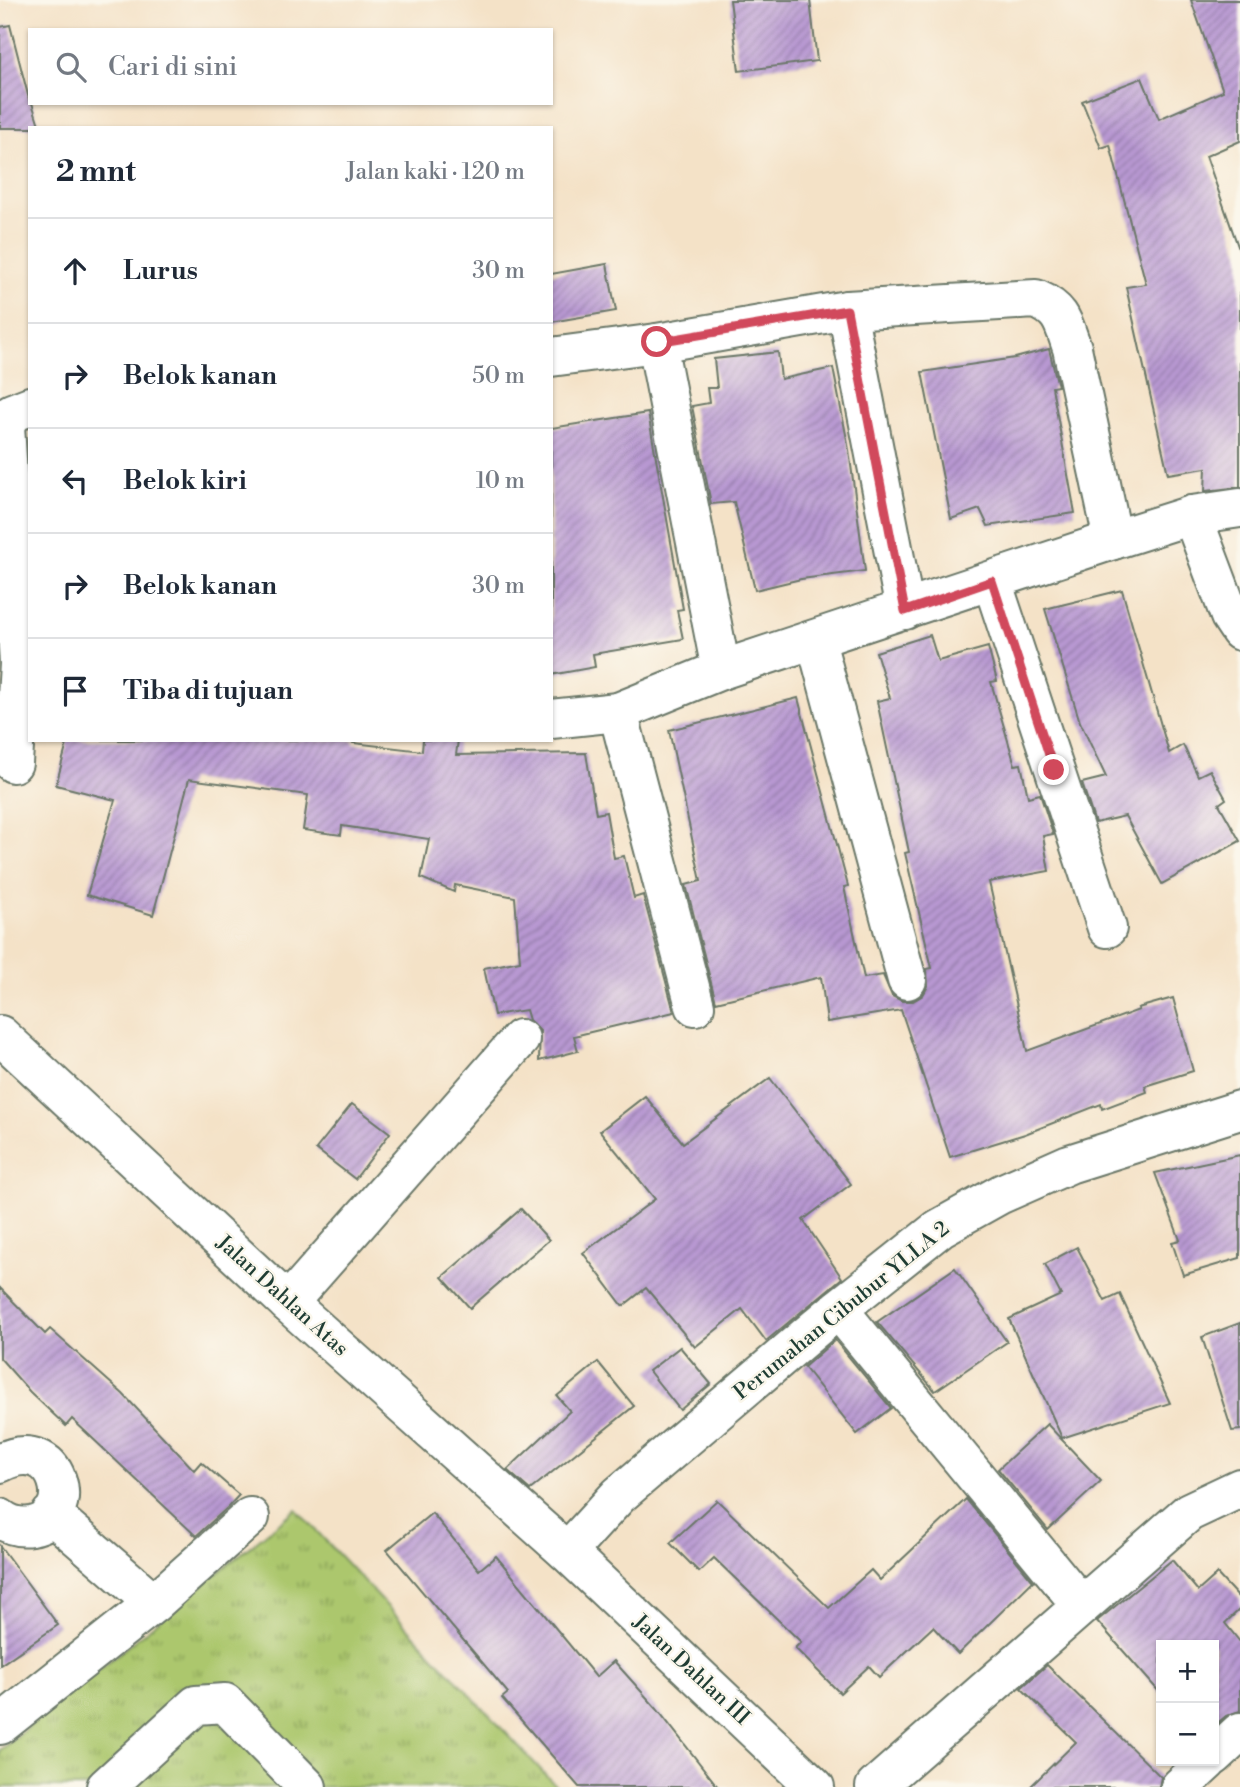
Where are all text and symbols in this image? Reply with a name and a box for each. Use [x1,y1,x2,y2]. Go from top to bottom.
search box [28,28,553,105]
icon: search [52,48,90,86]
text: Cari di sini [108,51,237,83]
text: 2 mnt [56,153,136,191]
text: Jalan kaki · 120 m [346,158,525,186]
icon: ahead [56,252,94,290]
text: Lurus [123,255,198,287]
text: 30 m [472,257,525,285]
route start [641,326,672,357]
icon: right [56,357,94,395]
text: Belok kanan [123,360,277,392]
text: 50 m [472,362,525,390]
icon: left [56,462,94,500]
text: Belok kiri [123,465,247,497]
text: 10 m [476,467,525,495]
icon: right [56,567,94,605]
text: Belok kanan [123,570,277,602]
text: 30 m [472,572,525,600]
icon: arrive [56,672,94,710]
text: Tiba di tujuan [123,675,293,707]
route end [1038,754,1069,785]
street label: Perumahan Cibubur YLLA 2 [729,1216,955,1406]
street label: Jalan Dahlan Atas [210,1229,353,1362]
street label: Jalan Dahlan III [626,1609,755,1731]
map controls [1156,1640,1219,1766]
button: + [1156,1640,1219,1703]
button: − [1156,1703,1219,1766]

